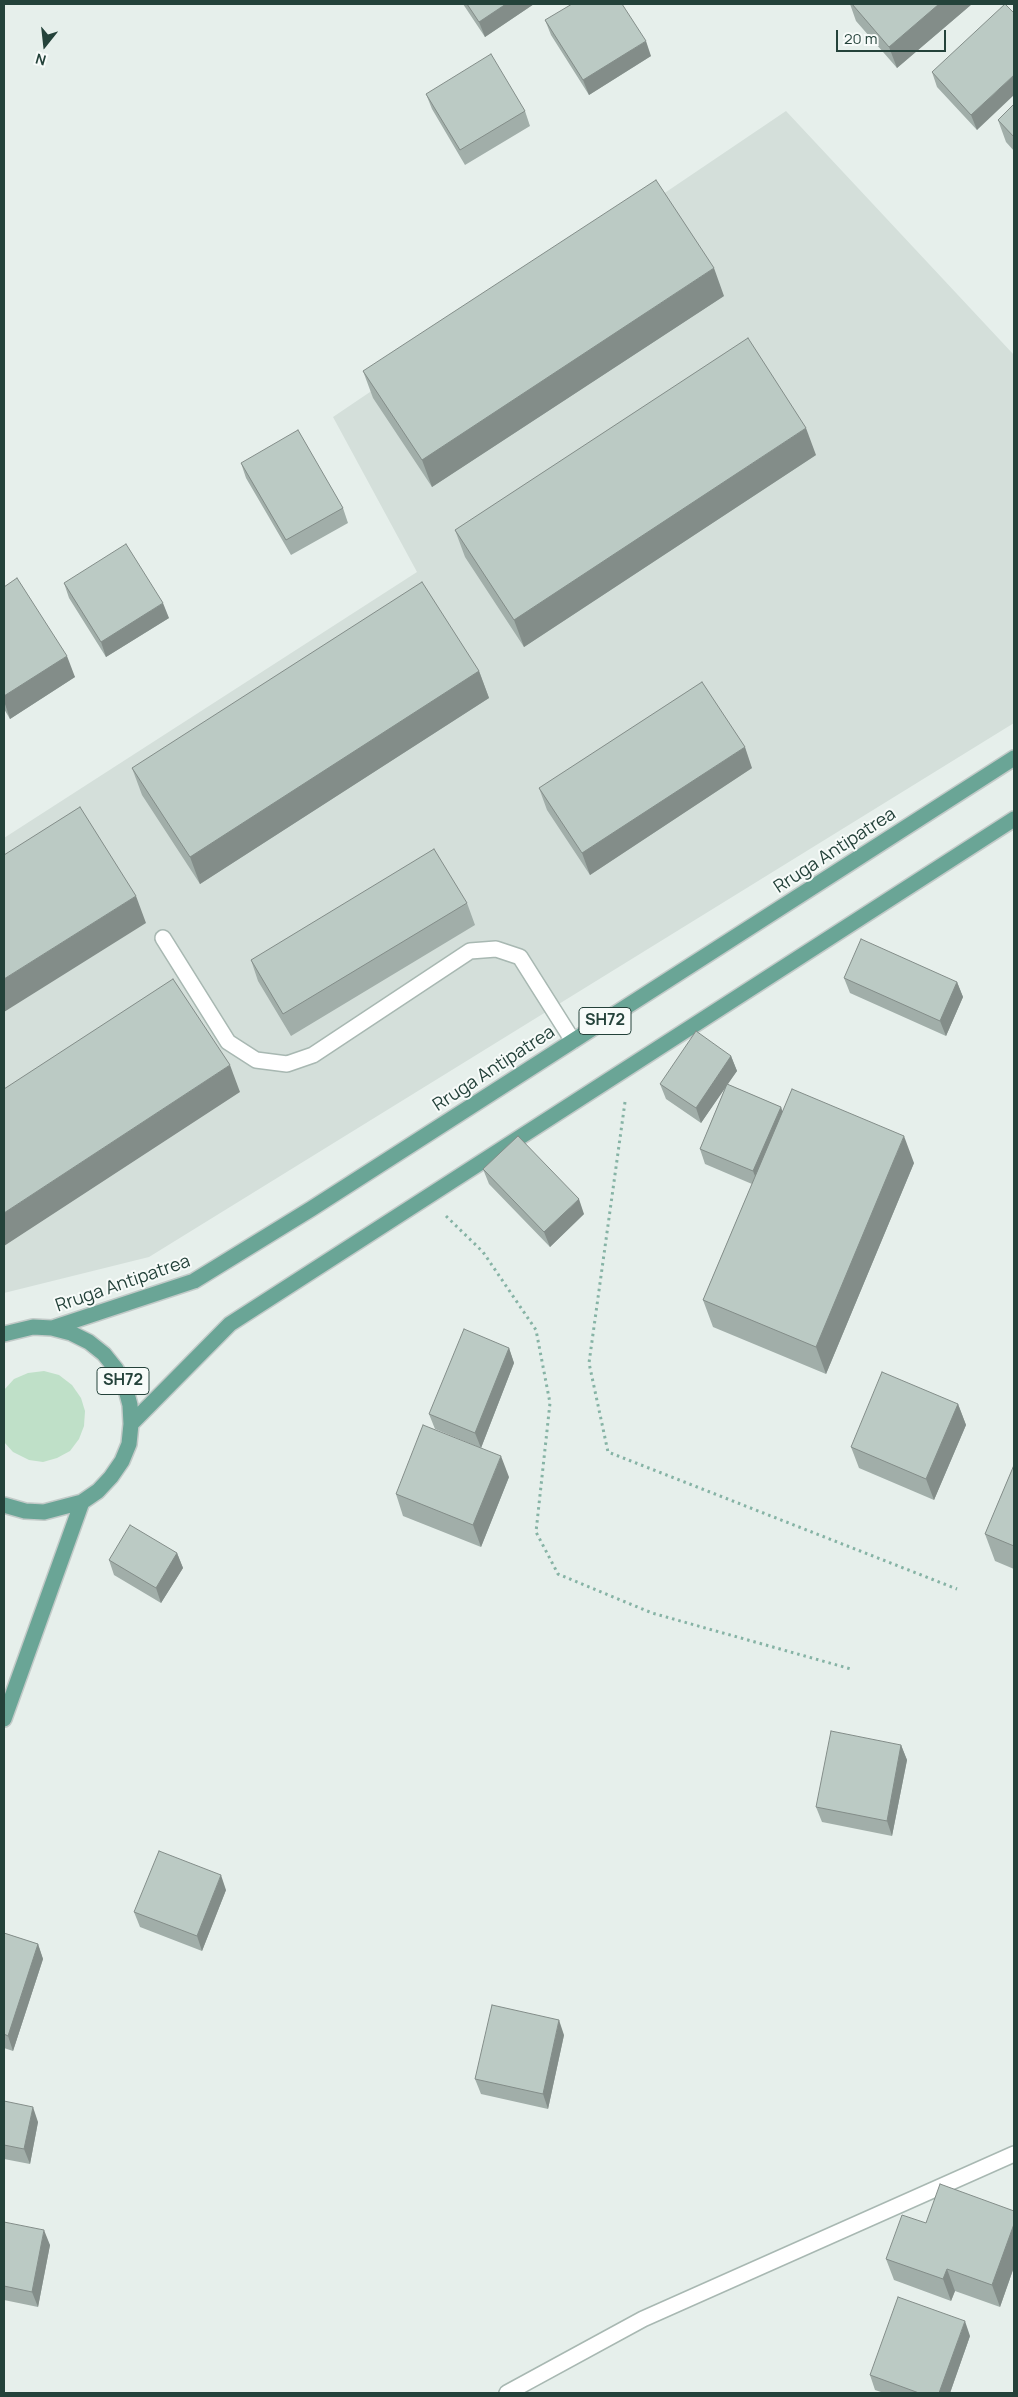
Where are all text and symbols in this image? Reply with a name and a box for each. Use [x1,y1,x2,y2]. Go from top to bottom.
north arrow [20,20,70,70]
scale bar [838,20,948,52]
text: 20 m [844,28,877,49]
text: N [33,49,48,70]
street label: Rruga Antipatrea [770,804,900,898]
road number: SH72 [579,1008,631,1034]
street label: Rruga Antipatrea [429,1022,559,1116]
street label: Rruga Antipatrea [53,1251,193,1317]
road number: SH72 [97,1368,149,1394]

